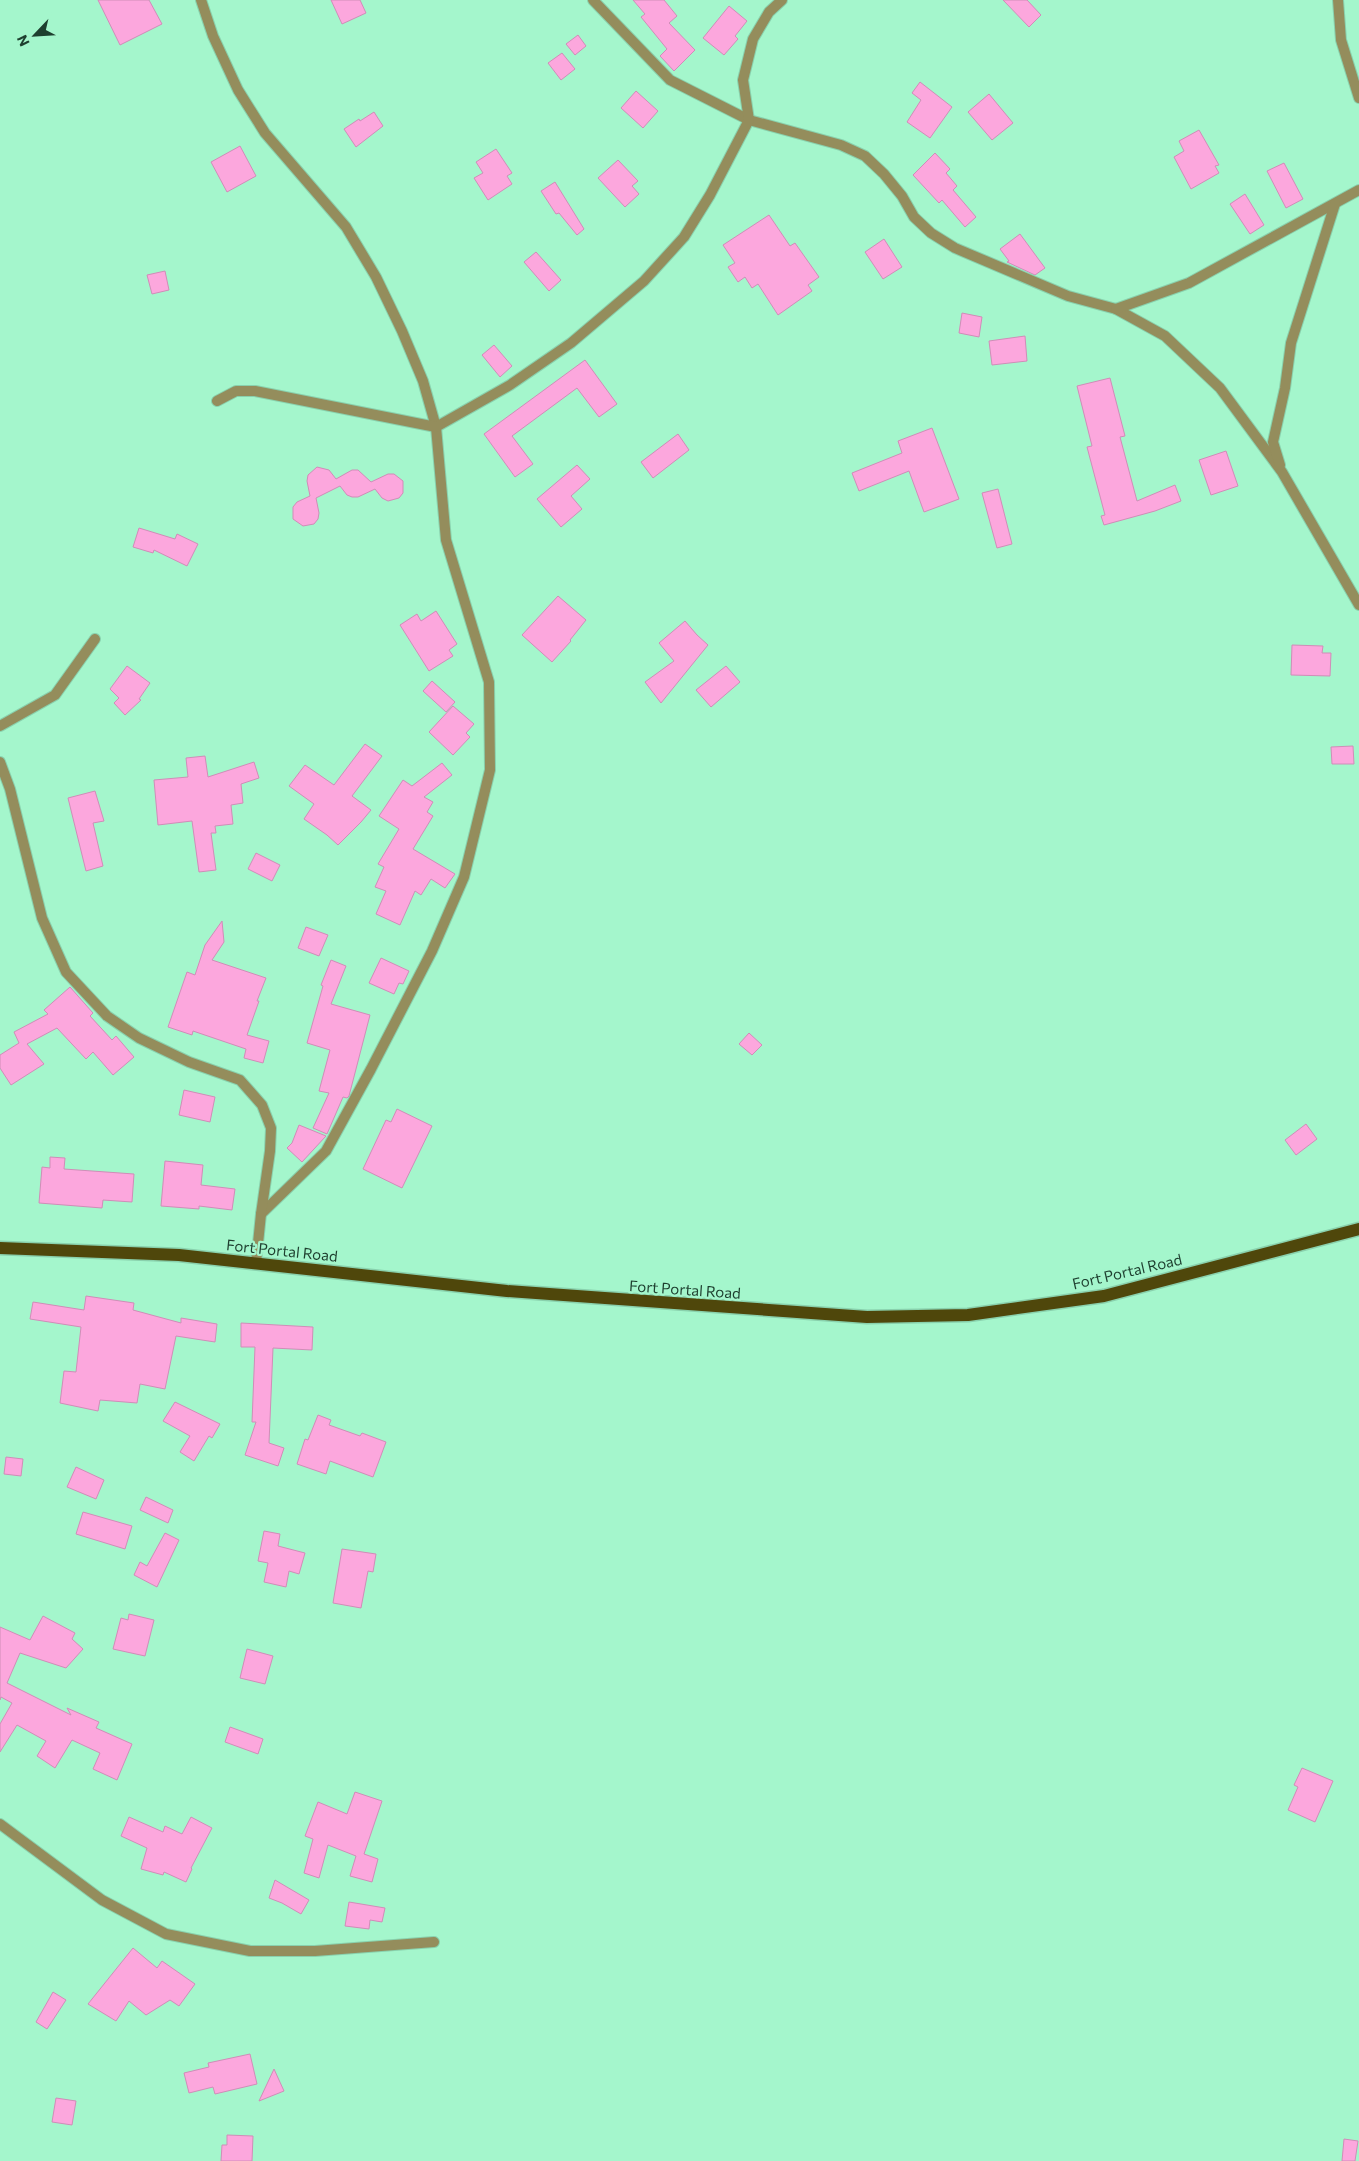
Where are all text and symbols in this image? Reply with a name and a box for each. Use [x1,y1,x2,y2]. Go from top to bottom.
north arrow [10,10,60,60]
text: N [13,32,33,49]
street label: Fort Portal Road [225,1235,339,1265]
street label: Fort Portal Road [1070,1250,1184,1292]
street label: Fort Portal Road [628,1276,742,1302]

